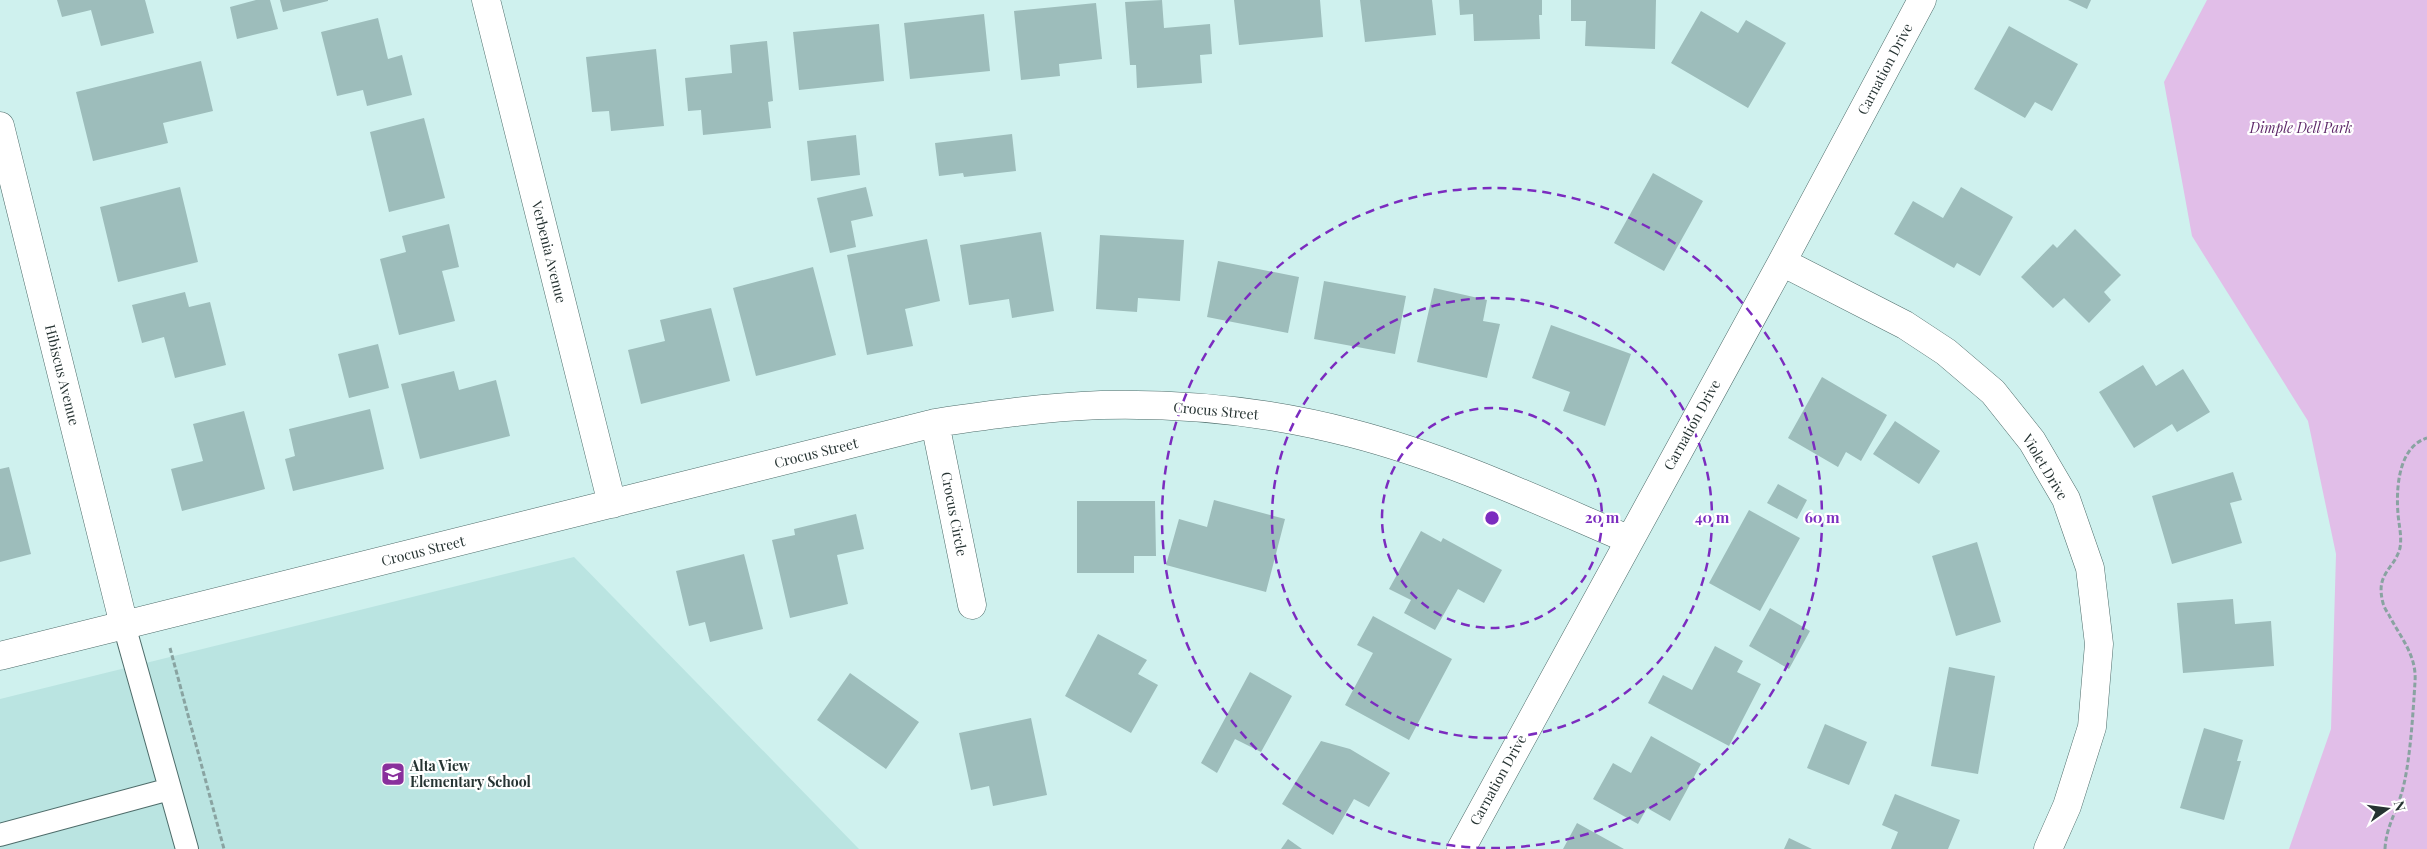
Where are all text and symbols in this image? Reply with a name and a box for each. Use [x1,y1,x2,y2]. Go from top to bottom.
street label: Carnation Drive [1852,20,1917,118]
park label: Dimple Dell Park [2249,118,2352,137]
street label: Verbenia Avenue [527,198,571,305]
street label: Hibiscus Avenue [41,322,84,427]
street label: Carnation Drive [1659,376,1724,474]
street label: Crocus Street [1173,397,1261,424]
street label: Violet Drive [2018,429,2072,503]
street label: Crocus Street [772,433,861,472]
street label: Crocus Circle [937,470,972,558]
text: 20 m [1585,507,1620,527]
text: 40 m [1695,507,1730,527]
text: 60 m [1804,507,1840,527]
centre of rings [1483,509,1501,527]
street label: Crocus Street [379,531,468,570]
street label: Carnation Drive [1465,731,1530,829]
place label: Alta View Elementary School [409,756,531,791]
school or university icon: Alta View Elementary School [380,761,406,787]
north arrow [2362,784,2412,834]
text: N [2390,799,2411,813]

